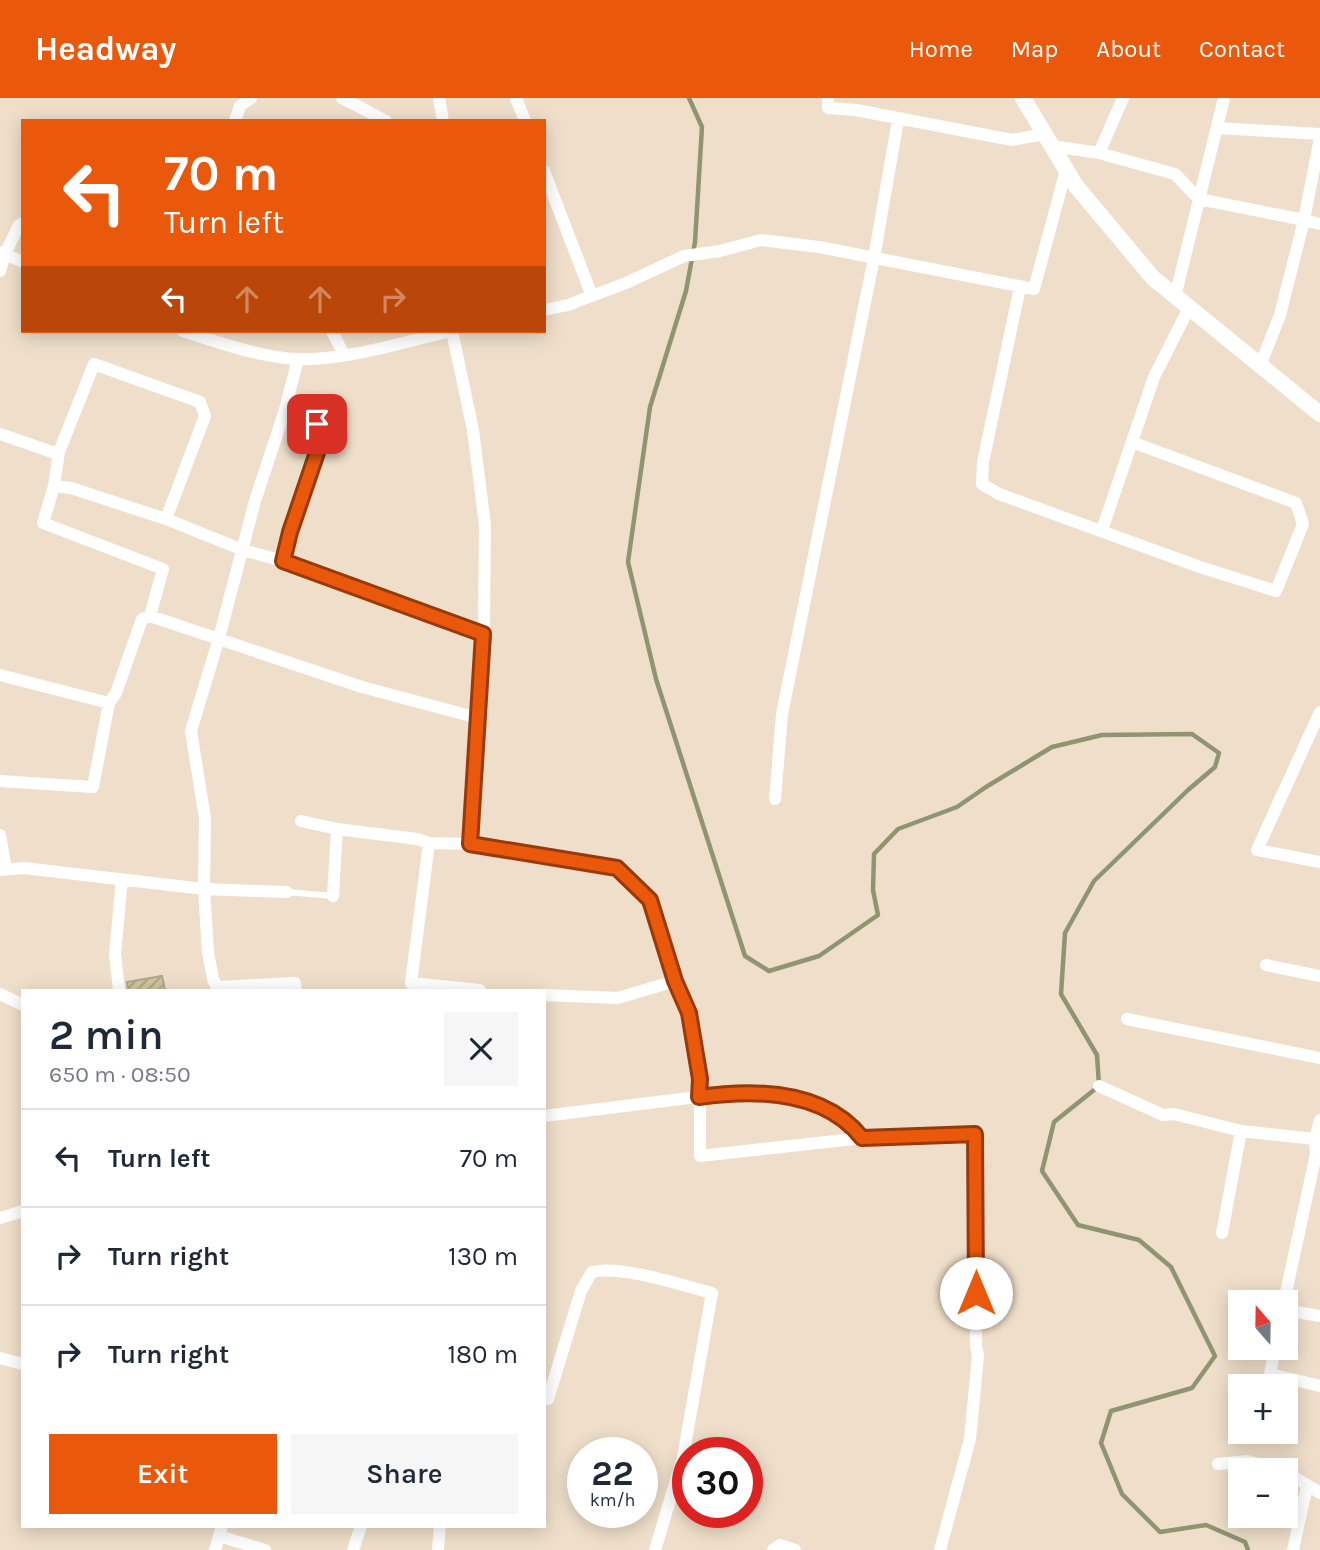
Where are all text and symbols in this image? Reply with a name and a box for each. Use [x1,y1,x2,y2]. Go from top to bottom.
text: Headway [35,30,176,68]
text: Home [909,35,973,63]
text: Map [1011,35,1058,63]
text: About [1096,35,1161,63]
text: Contact [1199,35,1285,63]
text: 70 m [164,145,278,202]
icon: left [49,147,140,238]
text: Turn left [164,204,284,241]
icon: left [155,280,193,318]
icon: ahead [228,280,266,318]
icon: ahead [301,280,339,318]
icon: right [374,280,412,318]
pin [287,394,347,454]
icon: arrive [298,405,336,443]
text: 2 min [49,1010,164,1060]
button: close [444,1012,518,1086]
text: 650 m · 08:50 [49,1061,191,1088]
icon: left [49,1139,87,1177]
text: Turn left [108,1143,210,1174]
text: 70 m [460,1143,518,1174]
icon: right [49,1237,87,1275]
text: Turn right [108,1241,229,1272]
text: 130 m [448,1241,518,1272]
position arrow [939,1256,1013,1330]
north arrow [1228,1290,1298,1360]
map controls [1228,1290,1298,1528]
icon: right [49,1335,87,1373]
text: Turn right [108,1339,229,1370]
text: 180 m [448,1339,518,1370]
button: + [1228,1374,1298,1444]
button: Exit [49,1434,277,1514]
button: Share [291,1434,518,1514]
speed limit sign: 30 [672,1437,763,1528]
text: 22 [591,1453,634,1494]
button: − [1228,1458,1298,1528]
text: km/h [590,1489,635,1511]

